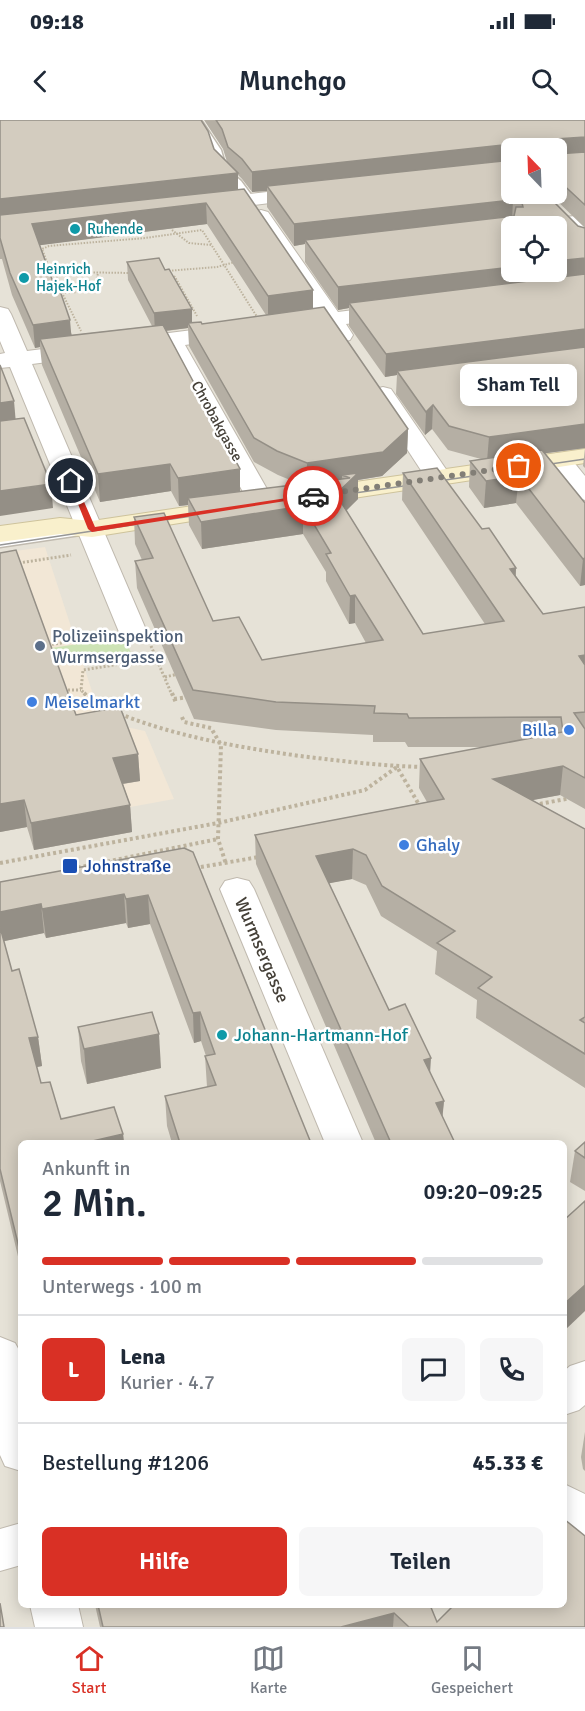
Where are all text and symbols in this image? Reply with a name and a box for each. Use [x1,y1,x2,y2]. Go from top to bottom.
text: 09:18 [30,8,84,35]
icon: back [24,65,57,98]
text: Munchgo [239,65,346,98]
icon: search [528,65,561,98]
north arrow [501,138,567,204]
map controls [501,138,567,282]
button: locate [501,216,567,282]
place label: Ruhende [87,220,143,238]
marker: Ruhende [68,222,82,236]
place label: Heinrich Hajek-Hof [36,260,102,295]
marker: Heinrich Hajek-Hof [17,271,31,285]
callout: Sham Tell [460,364,578,406]
text: Sham Tell [477,372,560,397]
street label: Chrobakgasse [187,378,247,464]
pin [493,440,544,491]
icon: bag [502,449,535,482]
pin [45,455,96,506]
icon: home [54,464,87,497]
courier [283,466,343,526]
icon: car [297,480,330,513]
place label: Polizeiinspektion Wurmsergasse [52,625,183,668]
marker: Polizeiinspektion Wurmsergasse [33,639,47,653]
place label: Meiselmarkt [44,691,140,713]
marker: Meiselmarkt [25,695,39,709]
place label: Billa [522,719,557,741]
marker: Billa [562,723,576,737]
place label: Ghaly [416,834,461,856]
marker: Ghaly [397,838,411,852]
place label: Johnstraße [84,855,171,877]
marker: Johnstraße [61,857,79,875]
street label: Wurmsergasse [230,894,294,1006]
place label: Johann-Hartmann-Hof [234,1024,409,1046]
marker: Johann-Hartmann-Hof [215,1028,229,1042]
text: Ankunft in [42,1156,130,1181]
text: 09:20–09:25 [424,1178,543,1205]
text: 2 Min. [42,1179,147,1227]
text: Unterwegs · 100 m [42,1274,202,1299]
button: chat [402,1338,465,1401]
button: phone [480,1338,543,1401]
text: Lena [120,1343,166,1370]
text: L [68,1356,79,1383]
text: Kurier · 4.7 [120,1370,215,1395]
text: Bestellung #1206 [42,1449,209,1476]
text: 45.33 € [472,1449,543,1476]
button: Hilfe [42,1527,287,1596]
button: Teilen [299,1527,543,1596]
tab: Start [72,1642,106,1698]
tab: Karte [250,1642,287,1698]
tab: Gespeichert [431,1642,513,1698]

